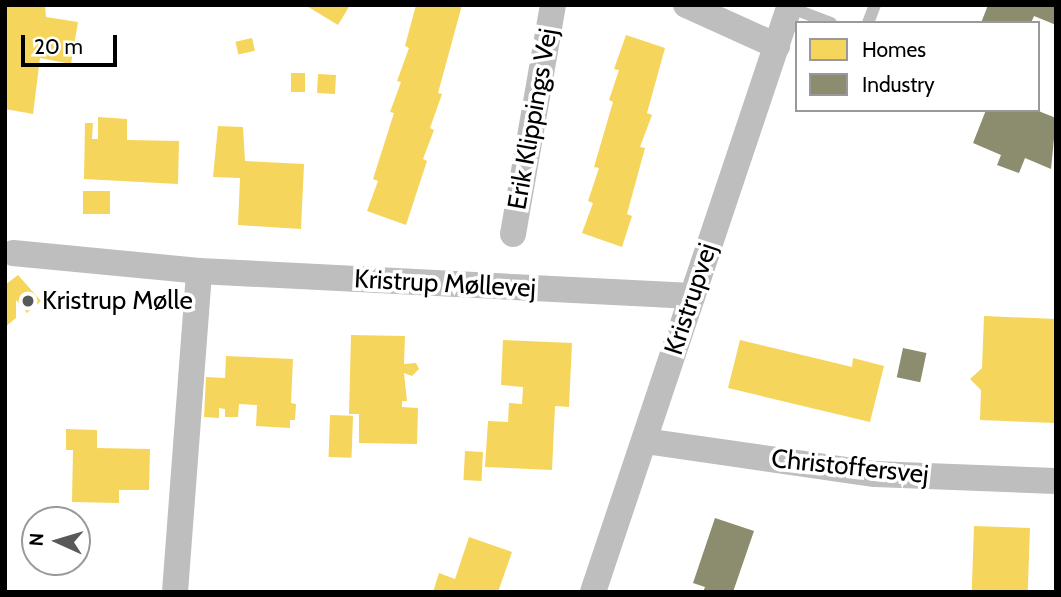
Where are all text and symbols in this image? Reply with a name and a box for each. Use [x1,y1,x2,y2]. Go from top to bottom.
scale bar [24,21,121,65]
legend [795,21,1040,112]
street label: Erik Klippings Vej [502,26,564,212]
text: 20 m [34,34,83,59]
text: Homes [862,37,926,62]
text: Industry [862,72,935,97]
street label: Kristrupvej [658,239,724,359]
street label: Kristrup Møllevej [353,264,537,304]
place label: Kristrup Mølle [42,285,193,317]
marker: Kristrup Mølle [20,293,36,309]
street label: Christoffersvej [770,443,930,491]
north arrow [21,506,91,576]
text: N [25,532,48,547]

